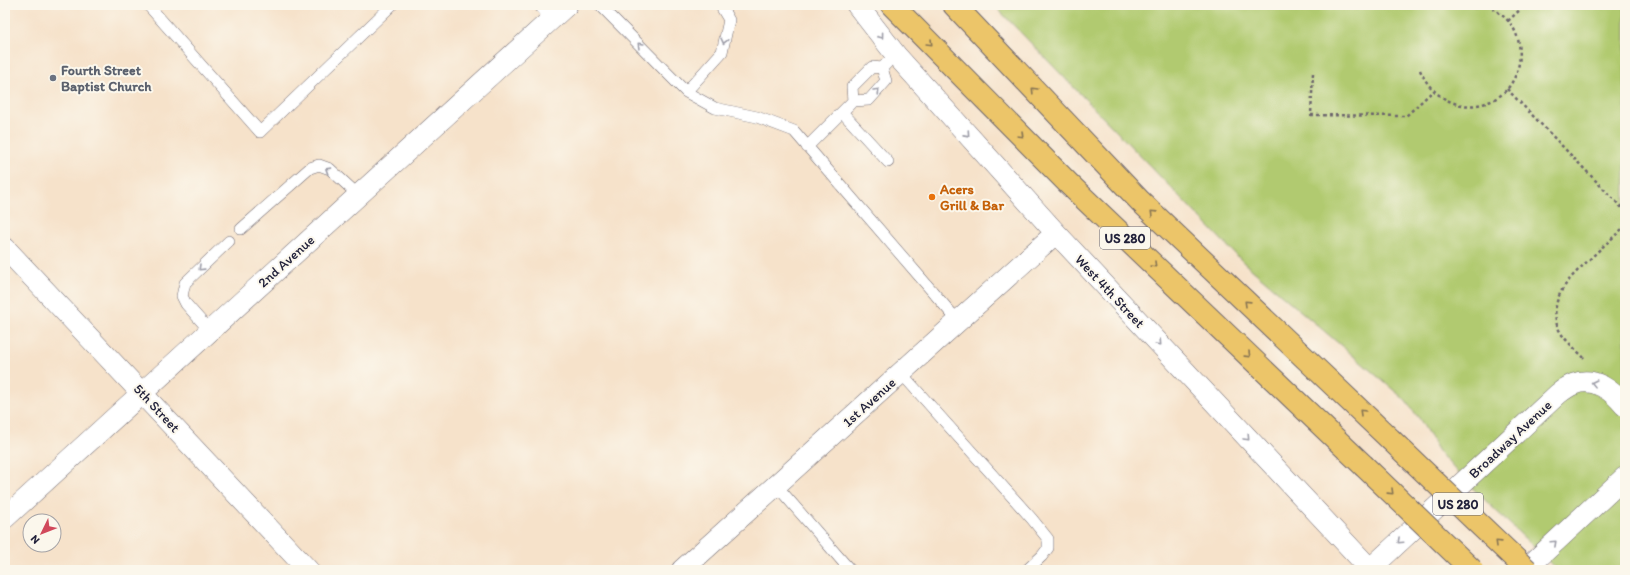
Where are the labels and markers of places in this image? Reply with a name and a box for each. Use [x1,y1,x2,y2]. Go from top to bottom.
place label: Fourth Street Baptist Church [61,62,152,95]
marker: Fourth Street Baptist Church [48,73,58,83]
place label: Acers Grill & Bar [939,181,1004,214]
marker: Acers Grill & Bar [927,192,937,202]

